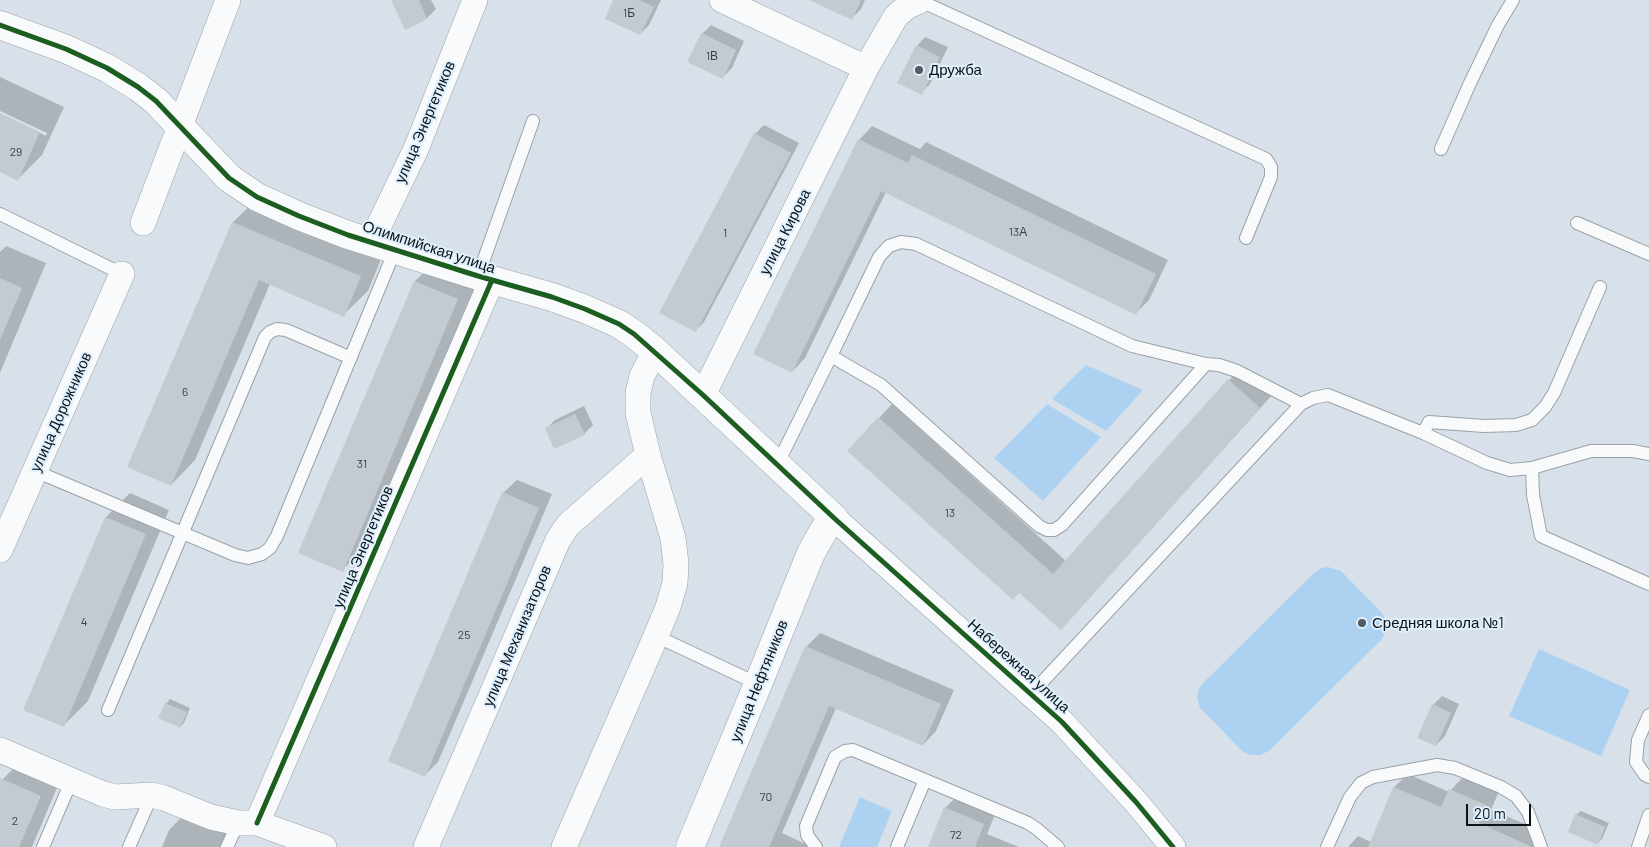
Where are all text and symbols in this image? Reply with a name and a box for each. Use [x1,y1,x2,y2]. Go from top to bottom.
house number: 1Б [623,6,635,20]
house number: 1В [706,49,718,63]
street label: улица Энергетиков [391,58,459,186]
place label: Дружба [929,61,982,79]
marker: Дружба [913,64,925,76]
house number: 29 [10,145,22,159]
street label: улица Кирова [756,186,814,278]
street label: Олимпийская улица [360,217,498,277]
house number: 13А [1009,225,1027,239]
house number: 1 [723,226,727,240]
street label: улица Дорожников [27,349,95,475]
house number: 6 [182,385,188,399]
house number: 31 [357,457,367,471]
street label: улица Энергетиков [329,483,397,611]
house number: 13 [945,506,955,520]
street label: улица Механизаторов [479,563,555,709]
place label: Средняя школа №1 [1372,614,1504,632]
house number: 4 [81,615,87,629]
street label: Набережная улица [964,615,1074,717]
street label: улица Нефтяников [726,617,792,745]
marker: Средняя школа №1 [1356,617,1368,629]
house number: 25 [458,628,470,642]
house number: 70 [760,790,772,804]
scale bar [1469,794,1534,826]
text: 20 m [1474,804,1506,822]
house number: 2 [12,814,18,828]
house number: 72 [950,828,962,842]

